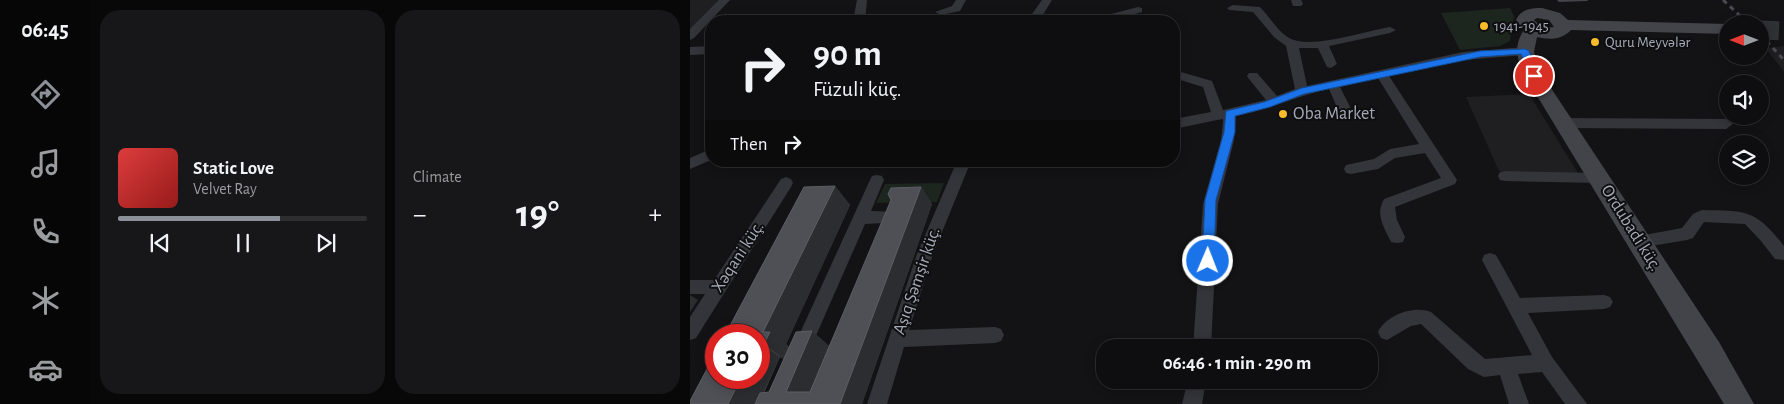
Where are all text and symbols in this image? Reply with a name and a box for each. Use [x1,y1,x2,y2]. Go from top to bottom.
north arrow [1719,15,1769,65]
map controls [1719,15,1769,185]
text: 06:45 [21,19,69,41]
place label: 1941-1945 [1494,19,1549,34]
marker: 1941-1945 [1478,20,1490,32]
icon: right [730,35,795,100]
place label: Quru Meyvələr [1605,35,1690,50]
marker: Quru Meyvələr [1589,36,1601,48]
text: 90 m [813,37,882,72]
pin [1513,55,1555,97]
icon: arrive [1520,62,1548,90]
button: sound [1719,75,1769,125]
icon: directions [28,77,63,112]
text: Füzuli küç. [813,78,901,100]
place label: Oba Market [1293,105,1375,123]
marker: Oba Market [1277,108,1289,120]
icon: right [778,130,806,158]
text: Then [730,135,768,154]
button: layers [1719,135,1769,185]
icon: music [28,146,63,181]
text: Static Love [193,159,274,178]
text: Climate [413,169,462,185]
text: Velvet Ray [193,181,257,197]
street label: Ordubadi küç. [1597,182,1665,274]
text: 19° [516,196,559,234]
text: − [413,201,426,229]
text: + [649,201,662,229]
icon: phone [28,214,63,249]
street label: Xəqani küç. [709,218,767,296]
street label: Aşıq Şəmşir küç. [890,225,944,337]
icon: previous [146,229,174,257]
icon: pause [229,229,257,257]
icon: next [312,229,340,257]
position arrow [1181,234,1233,286]
icon: climate [28,283,63,318]
speed limit sign: 30 [705,324,770,389]
icon: car [28,352,63,387]
text: 06:46 · 1 min · 290 m [1163,354,1311,373]

